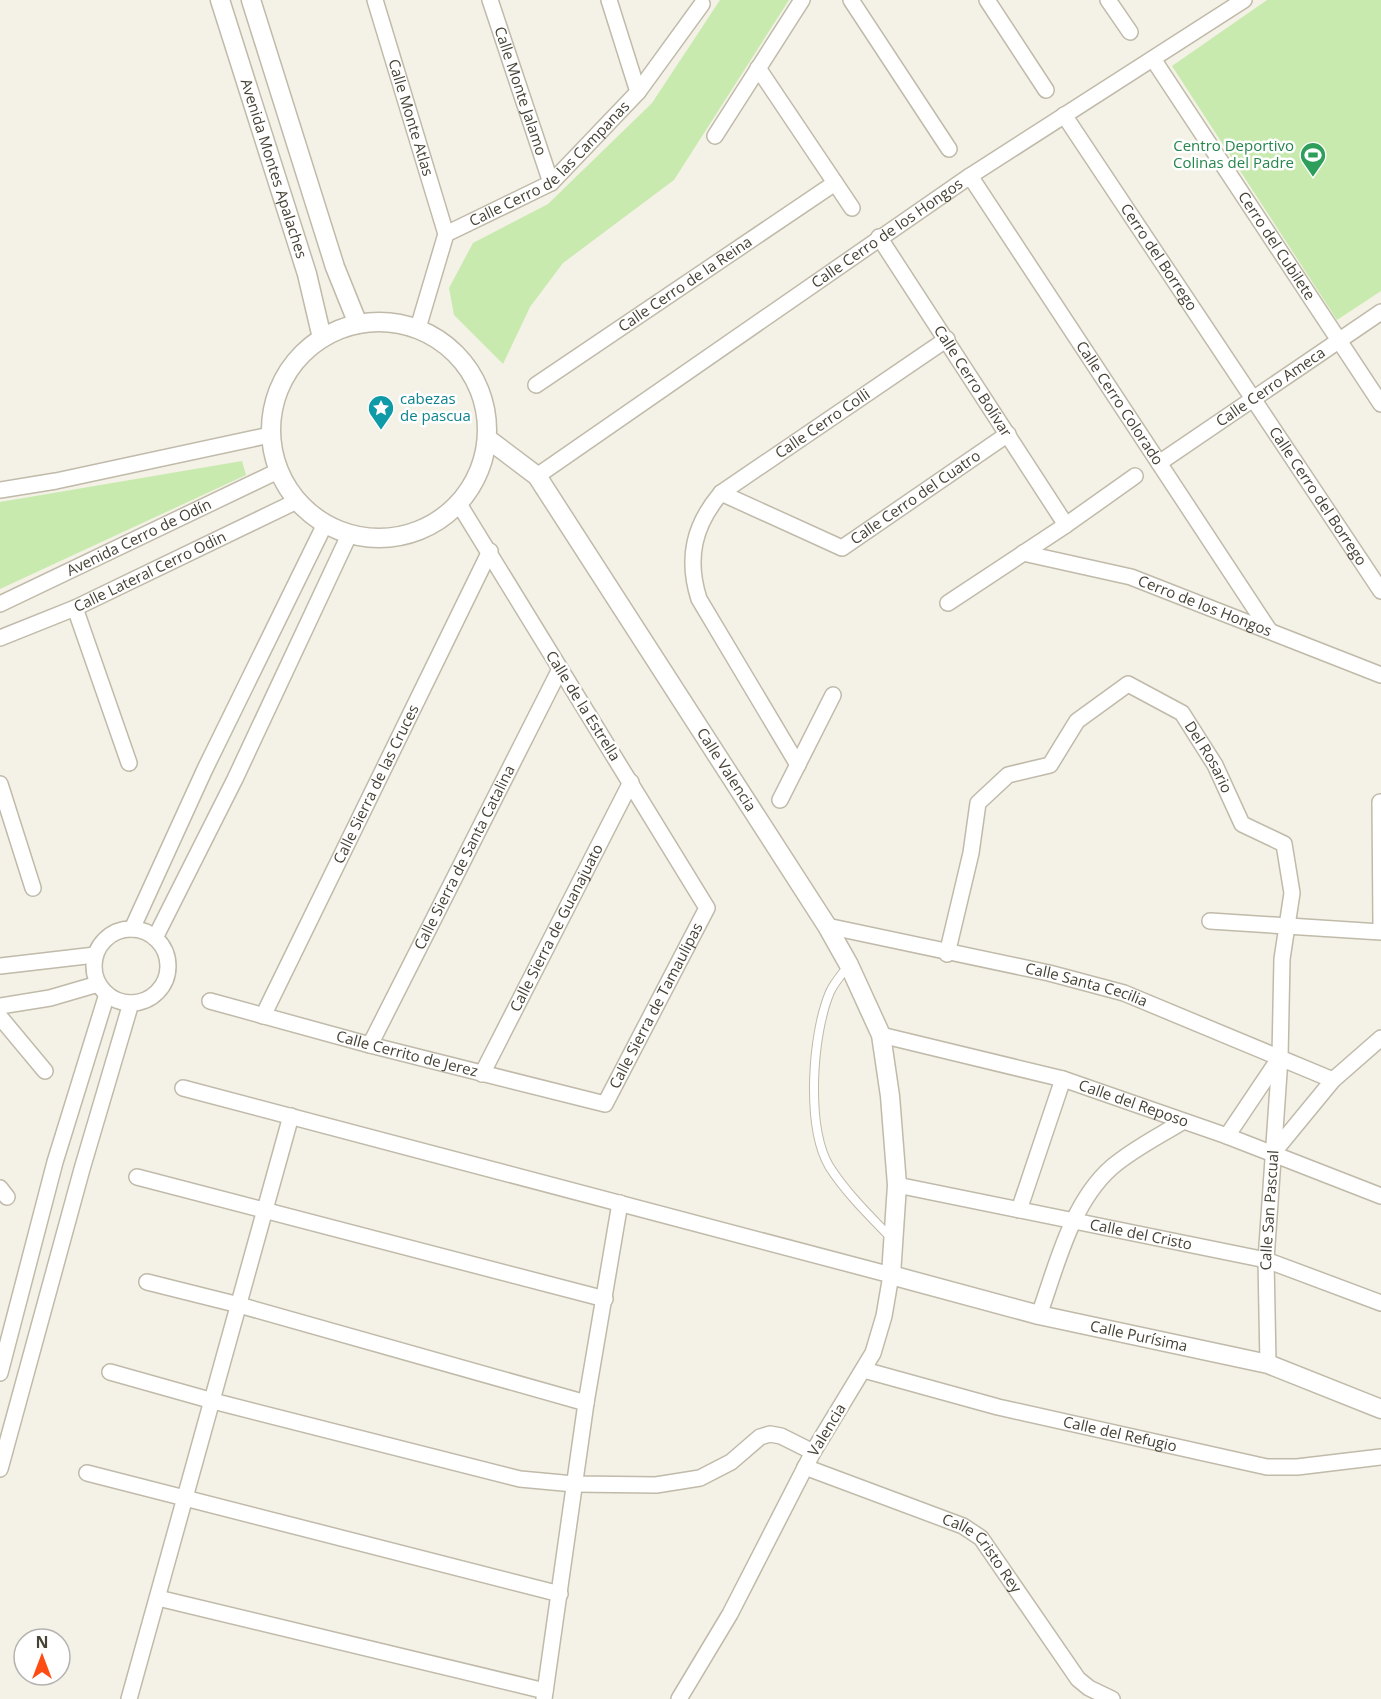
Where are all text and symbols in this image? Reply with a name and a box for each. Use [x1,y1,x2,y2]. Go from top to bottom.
street label: Calle Monte Jalamo [491,24,552,158]
street label: Calle Monte Atlas [384,56,439,178]
street label: Avenida Montes Apalaches [237,76,312,261]
street label: Calle Cerro de las Campanas [466,96,633,230]
place label: Centro Deportivo Colinas del Padre [1173,135,1294,172]
sports icon: Centro Deportivo Colinas del Padre [1298,140,1328,178]
street label: Calle Cerro de los Hongos [807,173,966,292]
street label: Cerro del Cubilete [1234,187,1320,303]
street label: Cerro del Borrego [1117,199,1203,314]
street label: Calle Cerro de la Reina [614,231,755,336]
street label: Calle Cerro Bolívar [930,321,1017,440]
street label: Calle Cerro Colorado [1072,337,1169,469]
street label: Calle Cerro Ameca [1211,342,1329,431]
street label: Calle Cerro Colli [771,383,873,462]
place label: cabezas de pascua [400,388,471,425]
place icon: cabezas de pascua [366,393,396,431]
street label: Calle Cerro del Borrego [1265,422,1372,569]
street label: Calle Cerro del Cuatro [846,445,984,548]
street label: Avenida Cerro de Odín [63,493,214,580]
street label: Calle Lateral Cerro Odin [70,526,229,616]
street label: Cerro de los Hongos [1135,570,1275,640]
street label: Calle de la Estrella [542,647,626,764]
street label: Calle Sierra de las Cruces [328,701,423,867]
street label: Del Rosario [1181,717,1237,796]
street label: Calle Valencia [693,724,762,815]
street label: Calle Sierra de Santa Catalina [409,761,519,953]
street label: Calle Sierra de Guanajuato [504,840,607,1015]
street label: Calle Sierra de Tamaulipas [604,919,707,1092]
street label: Calle Santa Cecilia [1024,957,1151,1011]
street label: Calle Cerrito de Jerez [334,1025,480,1081]
street label: Calle del Reposo [1076,1074,1192,1131]
street label: Calle San Pascual [1255,1149,1283,1270]
street label: Calle del Cristo [1088,1213,1194,1254]
street label: Calle Purísima [1088,1315,1190,1356]
street label: Valencia [803,1399,850,1459]
street label: Calle del Refugio [1061,1411,1179,1456]
street label: Calle Cristo Rey [940,1508,1027,1597]
north arrow [12,1627,72,1687]
text: N [35,1631,49,1653]

